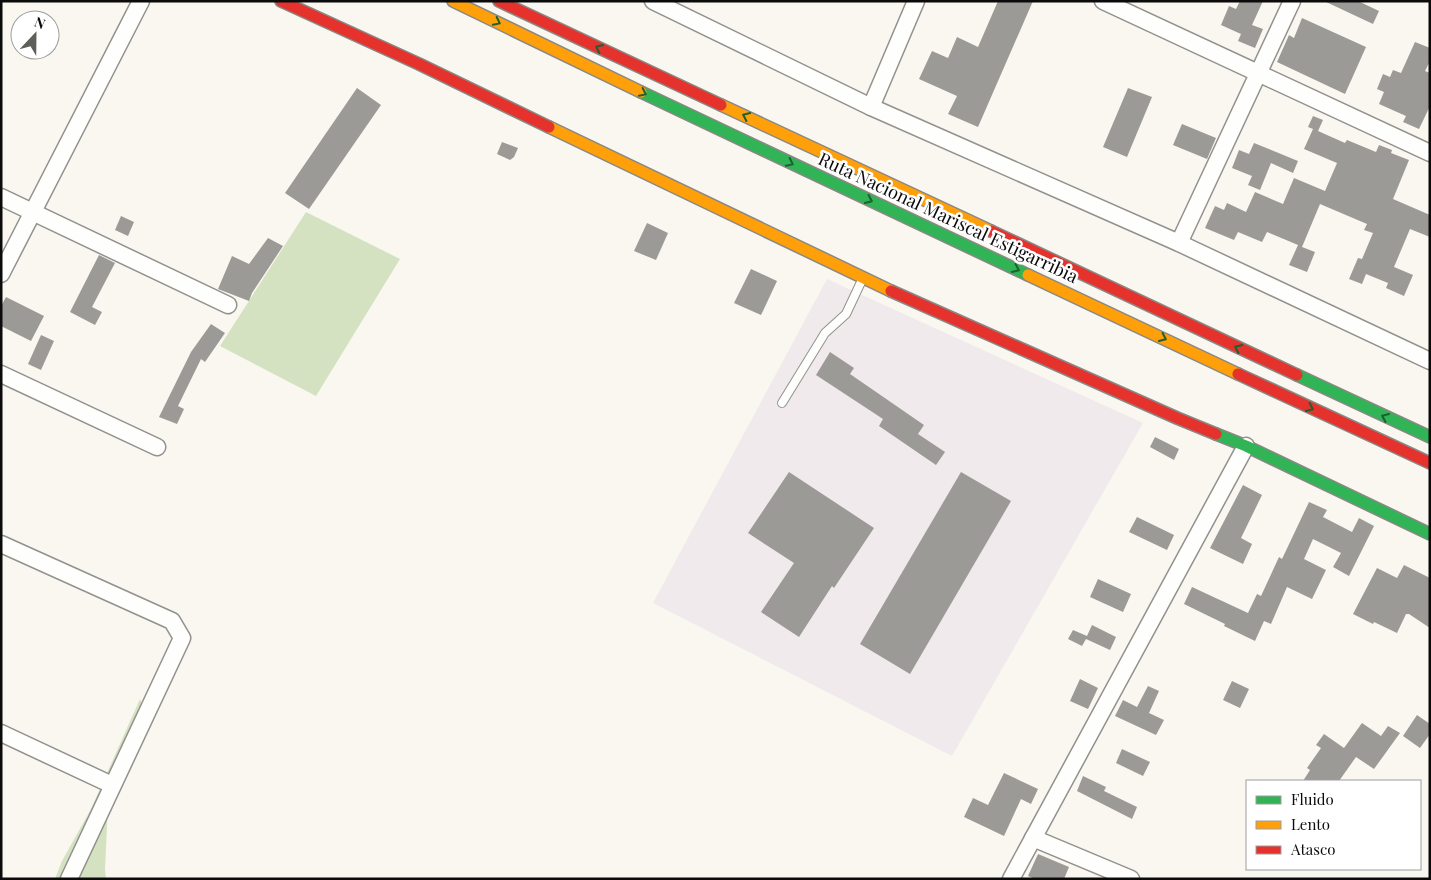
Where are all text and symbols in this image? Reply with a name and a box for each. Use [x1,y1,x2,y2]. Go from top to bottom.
north arrow [10,10,60,60]
text: N [32,12,48,33]
one-way arrow [492,16,501,27]
one-way arrow [595,44,604,54]
one-way arrow [638,86,647,97]
one-way arrow [742,112,751,123]
street label: Ruta Nacional Mariscal Estigarribia [815,146,1082,288]
one-way arrow [785,157,794,167]
one-way arrow [864,194,873,205]
one-way arrow [1011,263,1020,274]
one-way arrow [1158,332,1167,342]
one-way arrow [1234,344,1243,355]
one-way arrow [1305,402,1314,412]
one-way arrow [1381,413,1390,424]
legend [1246,780,1421,870]
text: Fluido [1291,789,1334,809]
text: Lento [1291,814,1330,834]
text: Atasco [1290,839,1335,859]

